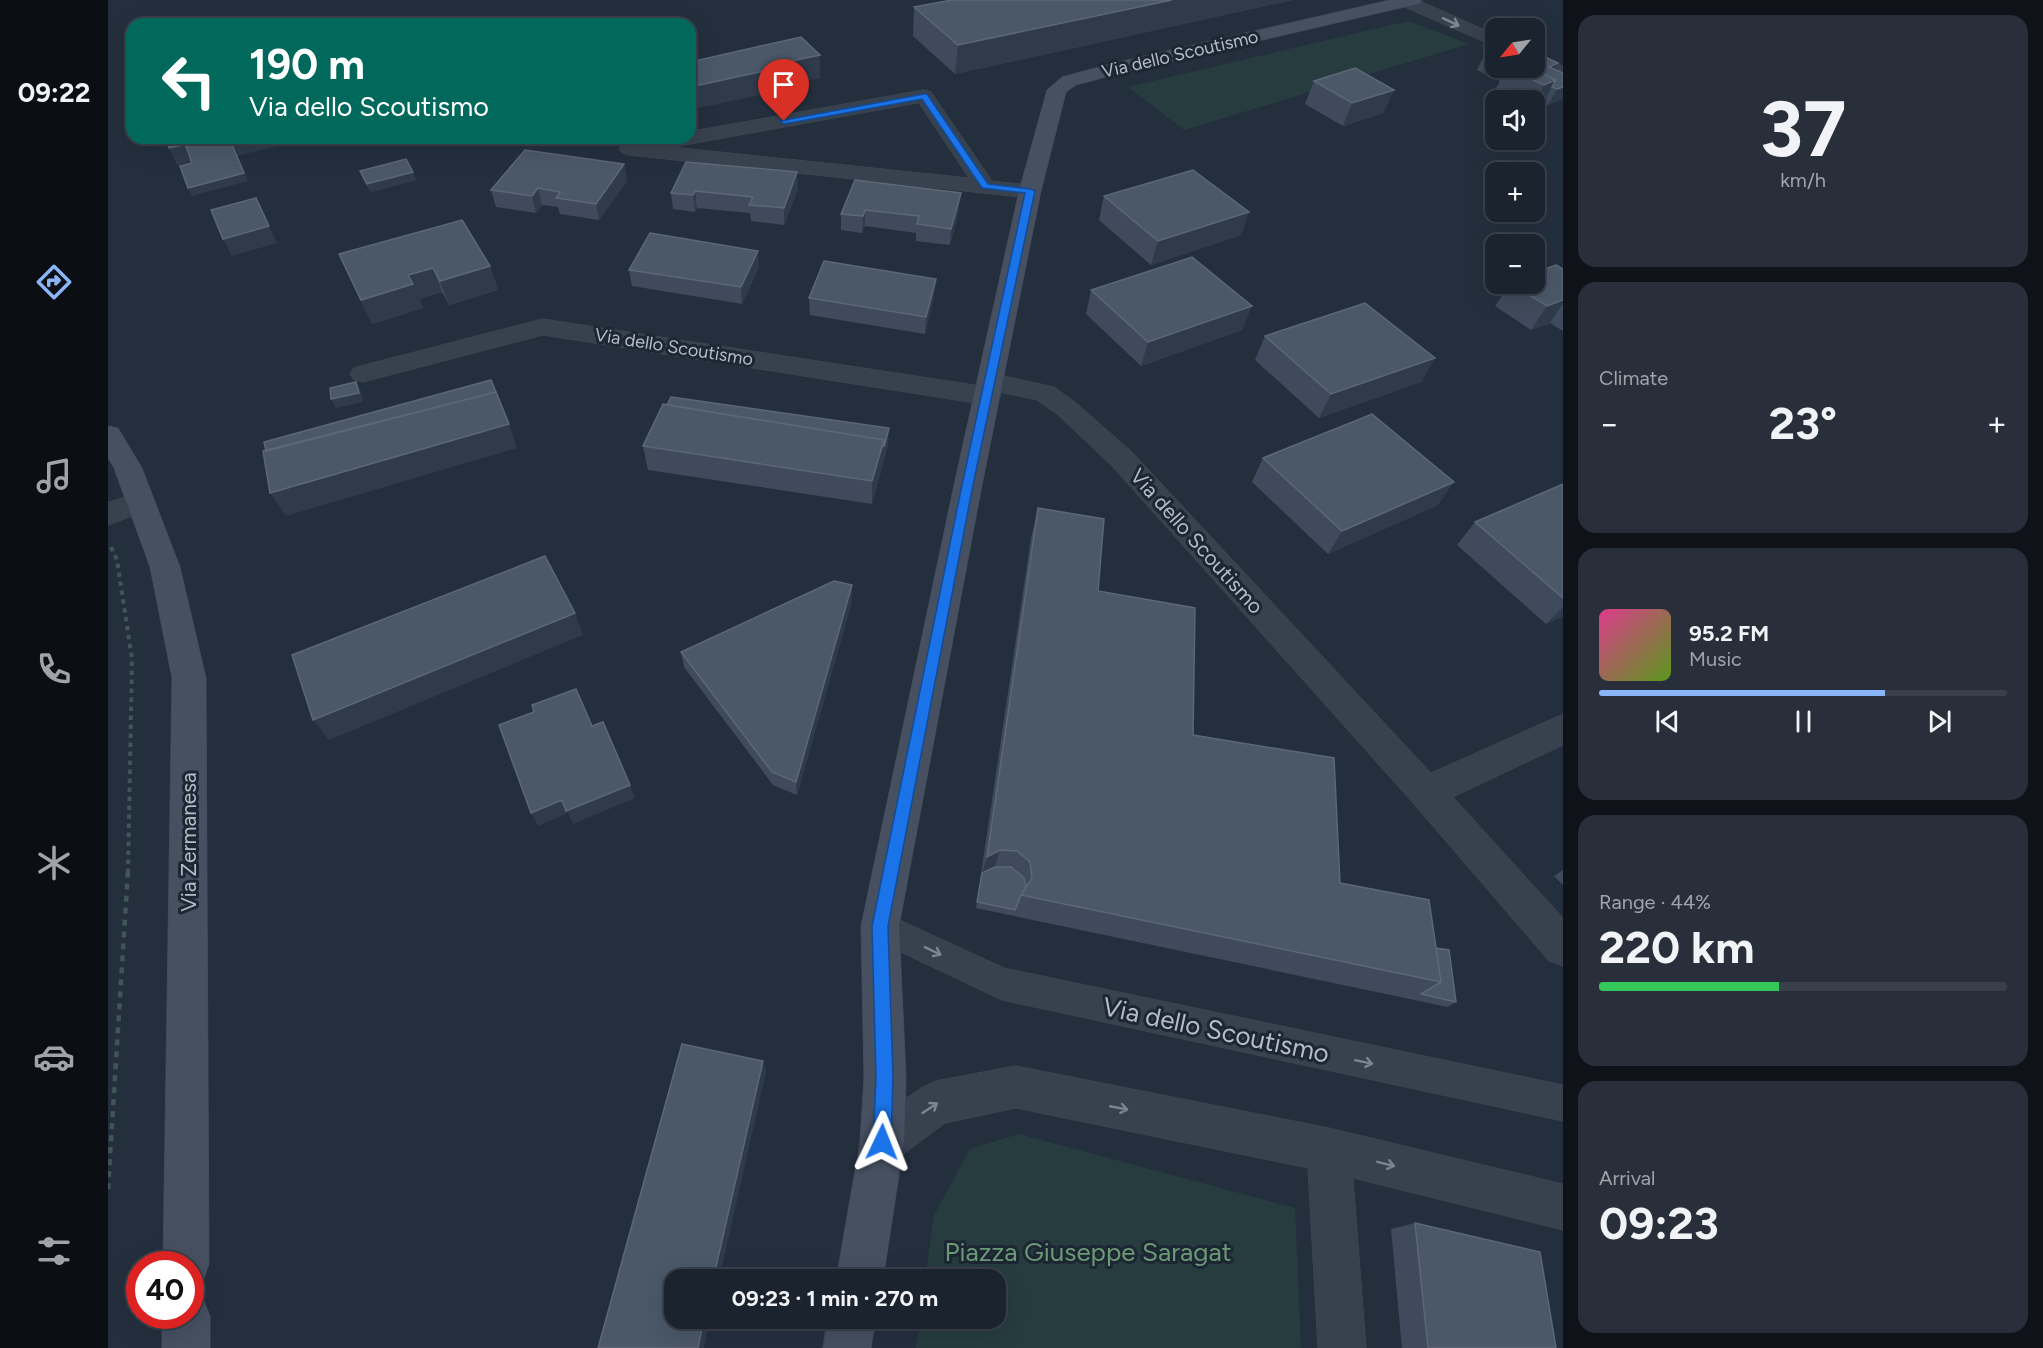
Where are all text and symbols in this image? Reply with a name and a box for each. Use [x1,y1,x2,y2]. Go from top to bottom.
one-way arrow [1442,16,1460,28]
north arrow [1485,18,1545,78]
map controls [1485,18,1545,294]
street label: Via dello Scoutismo [1100,25,1260,83]
text: 190 m [249,39,365,90]
icon: left [150,42,228,120]
pin [758,59,809,121]
icon: arrive [767,68,800,101]
text: 09:22 [18,76,90,109]
text: 37 [1760,82,1846,176]
text: Via dello Scoutismo [249,90,489,123]
button: sound [1485,90,1545,150]
button: + [1485,162,1545,222]
text: km/h [1780,168,1826,192]
button: − [1485,234,1545,294]
icon: directions [33,261,75,303]
street label: Via dello Scoutismo [593,324,755,370]
text: Climate [1599,366,1668,390]
text: 23° [1769,396,1837,450]
text: − [1599,404,1620,443]
text: + [1986,404,2007,443]
icon: music [33,455,75,497]
street label: Via dello Scoutismo [1125,463,1269,619]
text: 95.2 FM [1689,620,1769,647]
text: Music [1689,647,1742,671]
icon: phone [33,648,75,690]
icon: previous [1651,705,1684,738]
icon: pause [1787,705,1820,738]
icon: next [1923,705,1956,738]
street label: Via Zermanesa [176,772,201,912]
icon: climate [33,842,75,884]
text: Range · 44% [1599,890,1711,914]
text: 220 km [1599,920,1754,974]
one-way arrow [923,945,941,957]
street label: Via dello Scoutismo [1100,990,1332,1070]
icon: car [33,1036,75,1078]
one-way arrow [1353,1057,1373,1068]
one-way arrow [921,1102,938,1114]
one-way arrow [1109,1103,1129,1114]
position arrow [850,1110,914,1174]
one-way arrow [1376,1159,1395,1171]
text: Arrival [1599,1166,1655,1190]
text: 09:23 [1599,1196,1719,1250]
icon: filters [33,1230,75,1272]
park label: Piazza Giuseppe Saragat [944,1236,1232,1268]
speed limit sign: 40 [126,1251,204,1329]
text: 09:23 · 1 min · 270 m [732,1285,938,1312]

